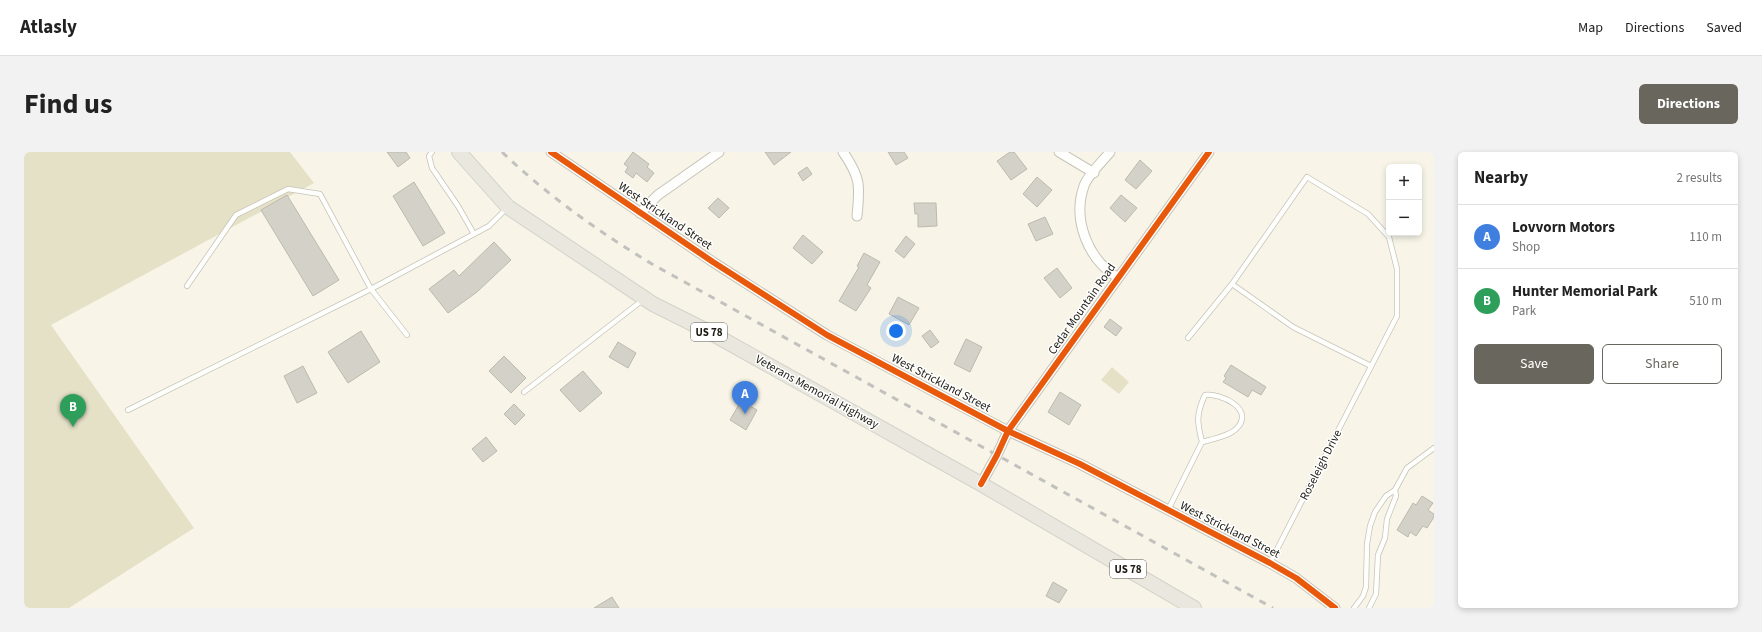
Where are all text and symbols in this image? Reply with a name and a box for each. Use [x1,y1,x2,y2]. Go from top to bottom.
text: Atlasly [20,14,77,41]
text: Map [1578,18,1603,38]
text: Directions [1625,18,1684,38]
text: Saved [1706,18,1742,38]
text: Find us [24,84,112,124]
button: Directions [1639,84,1738,124]
map controls [1386,164,1422,236]
button: + [1386,164,1422,200]
text: Nearby [1474,166,1528,190]
text: 2 results [1677,169,1722,187]
street label: West Strickland Street [615,178,715,254]
button: − [1386,200,1422,236]
text: Lovvorn Motors [1512,217,1615,238]
text: A [1483,228,1491,246]
text: 110 m [1689,228,1722,246]
text: Shop [1512,238,1540,256]
street label: Cedar Mountain Road [1044,260,1120,358]
text: Hunter Memorial Park [1512,281,1658,302]
text: B [1483,292,1491,310]
text: 510 m [1689,292,1722,310]
text: Park [1512,302,1536,320]
your location [886,321,906,341]
road number: US 78 [691,323,727,341]
button: Save [1474,344,1594,384]
button: Share [1602,344,1722,384]
street label: West Strickland Street [888,350,994,416]
street label: Veterans Memorial Highway [752,351,882,433]
pin: A [732,381,758,414]
pin: B [60,394,86,427]
street label: Roseleigh Drive [1296,427,1346,503]
street label: West Strickland Street [1177,497,1283,563]
road number: US 78 [1110,560,1146,578]

